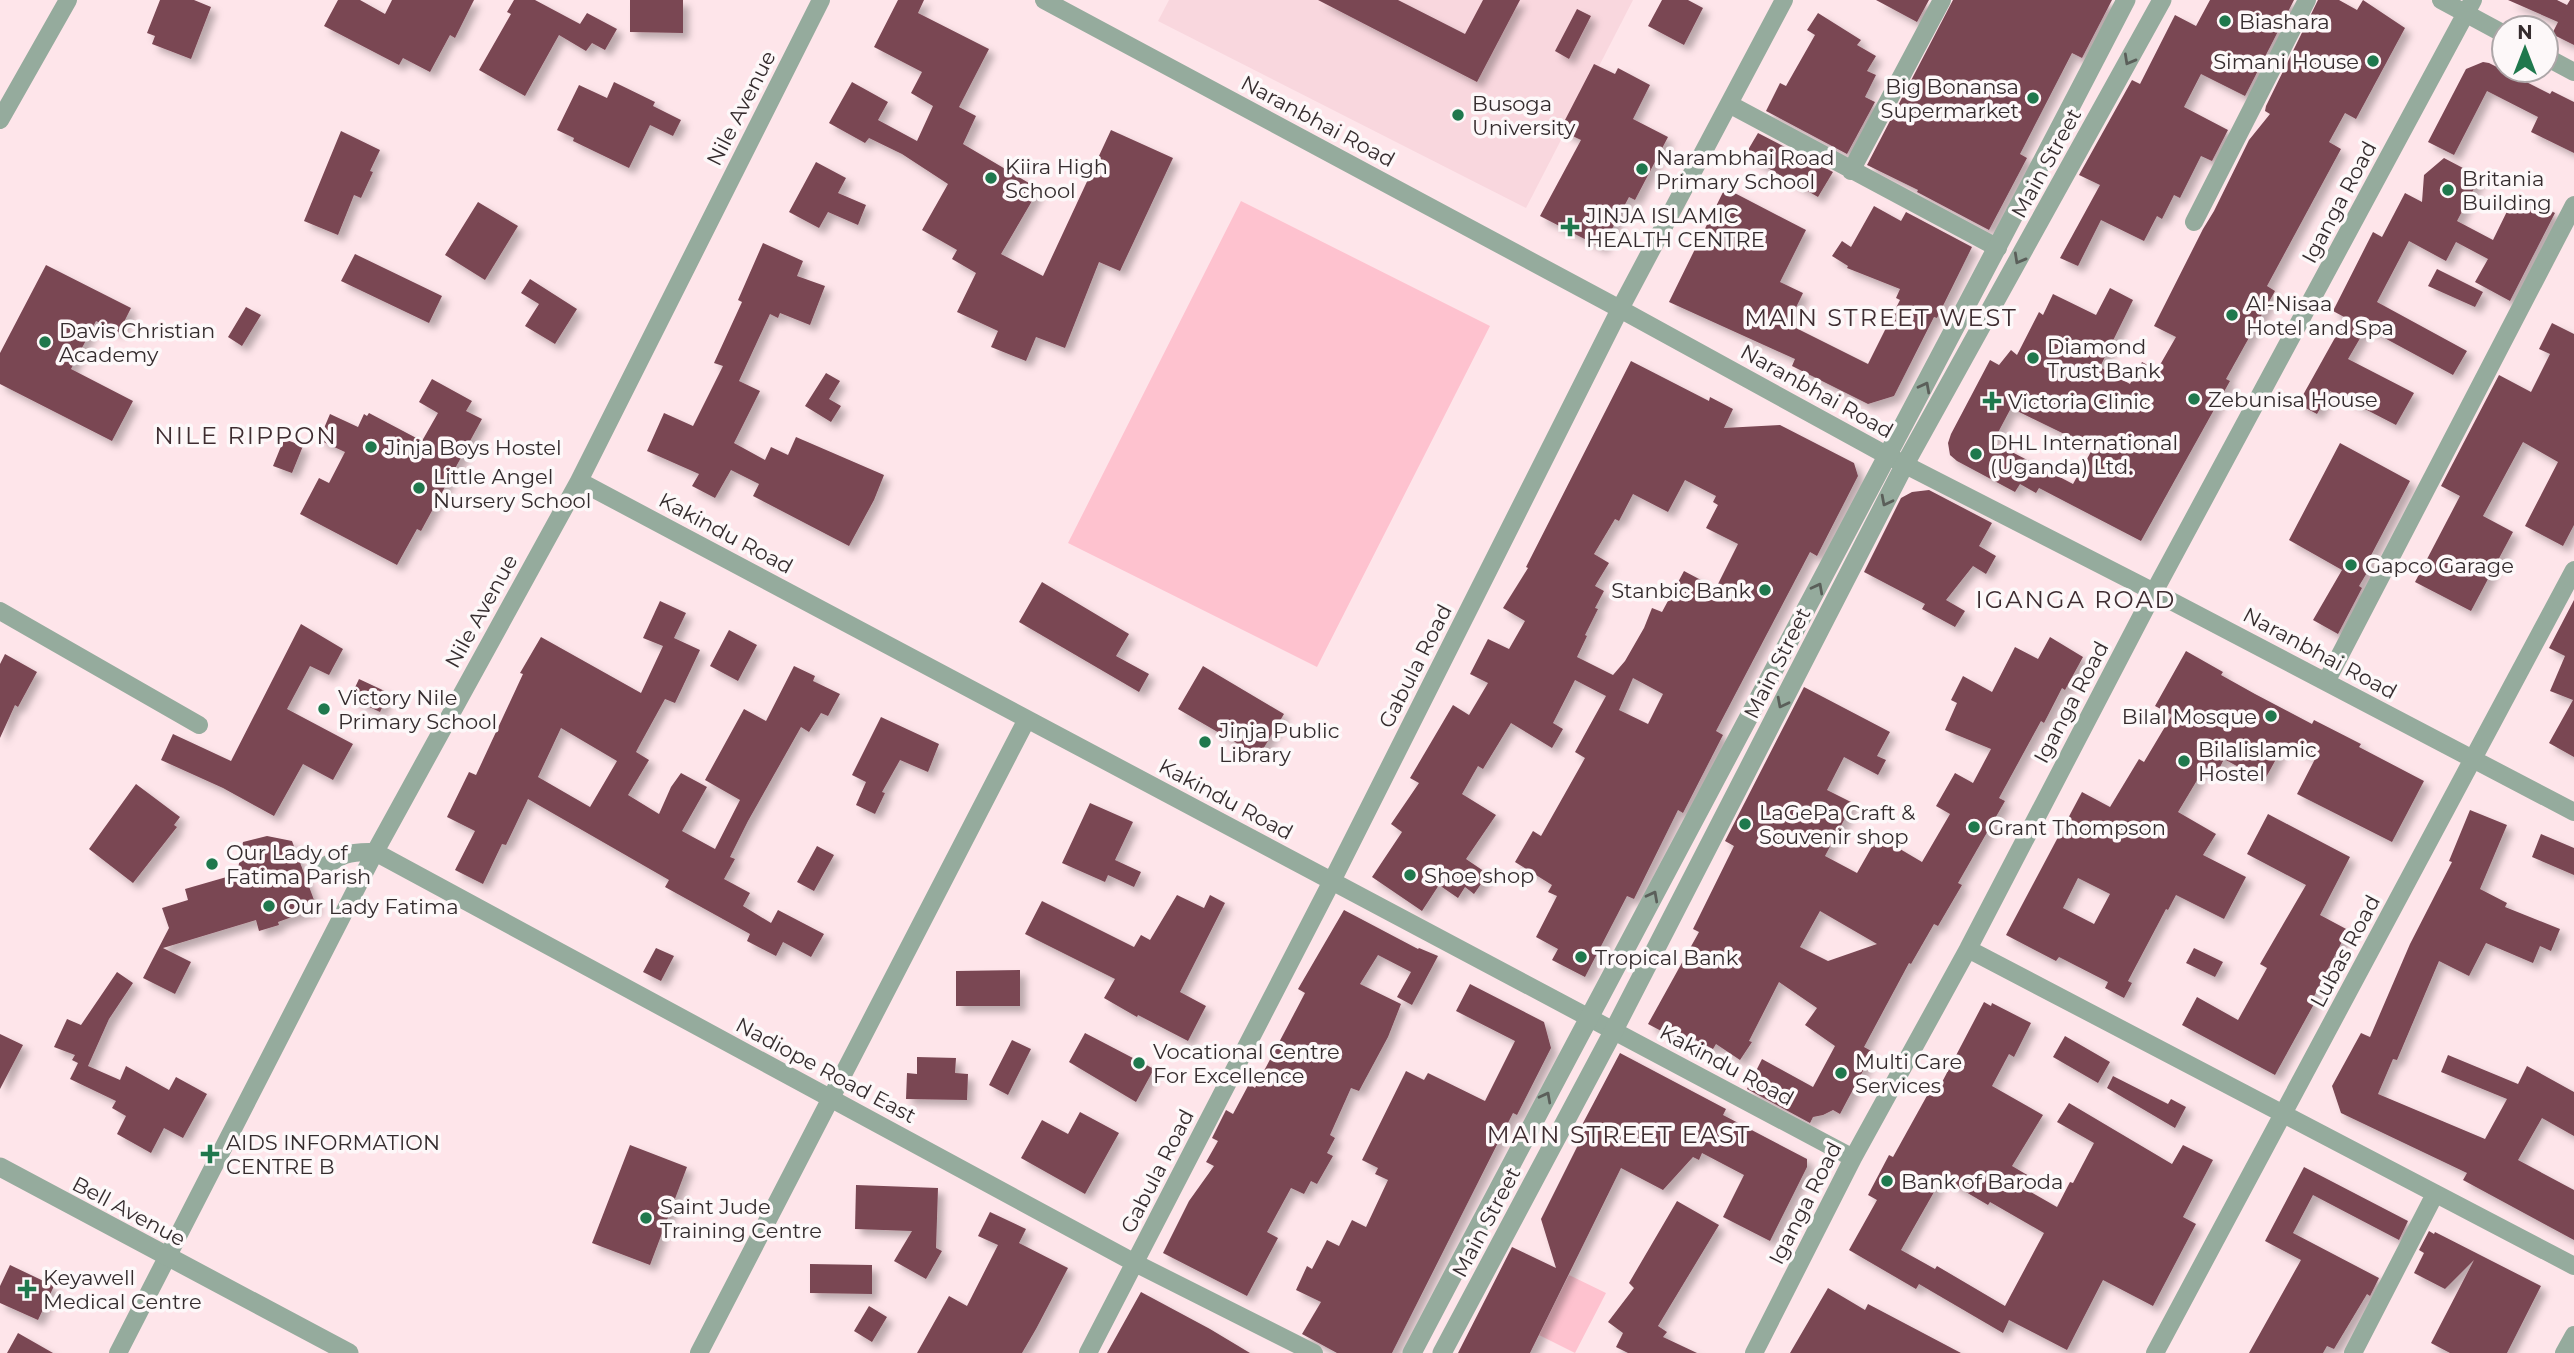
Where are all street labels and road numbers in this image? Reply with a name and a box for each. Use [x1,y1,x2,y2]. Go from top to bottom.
street label: Nile Avenue [701,46,781,170]
street label: Naranbhai Road [1237,70,1399,172]
street label: Main Street [2006,104,2086,222]
street label: Iganga Road [2296,137,2382,267]
street label: Naranbhai Road [1736,339,1898,443]
street label: Kakindu Road [655,487,797,579]
street label: Nile Avenue [440,550,522,672]
street label: Gabula Road [1373,600,1457,732]
street label: Naranbhai Road [2239,602,2401,704]
street label: Main Street [1738,603,1816,723]
street label: Iganga Road [2028,637,2114,767]
street label: Kakindu Road [1155,753,1297,845]
street label: Lubas Road [2305,891,2385,1011]
street label: Nadiope Road East [732,1012,920,1128]
street label: Kakindu Road [1656,1019,1798,1111]
street label: Gabula Road [1115,1105,1199,1237]
street label: Iganga Road [1763,1137,1847,1269]
street label: Main Street [1446,1163,1526,1281]
street label: Bell Avenue [68,1171,190,1251]

